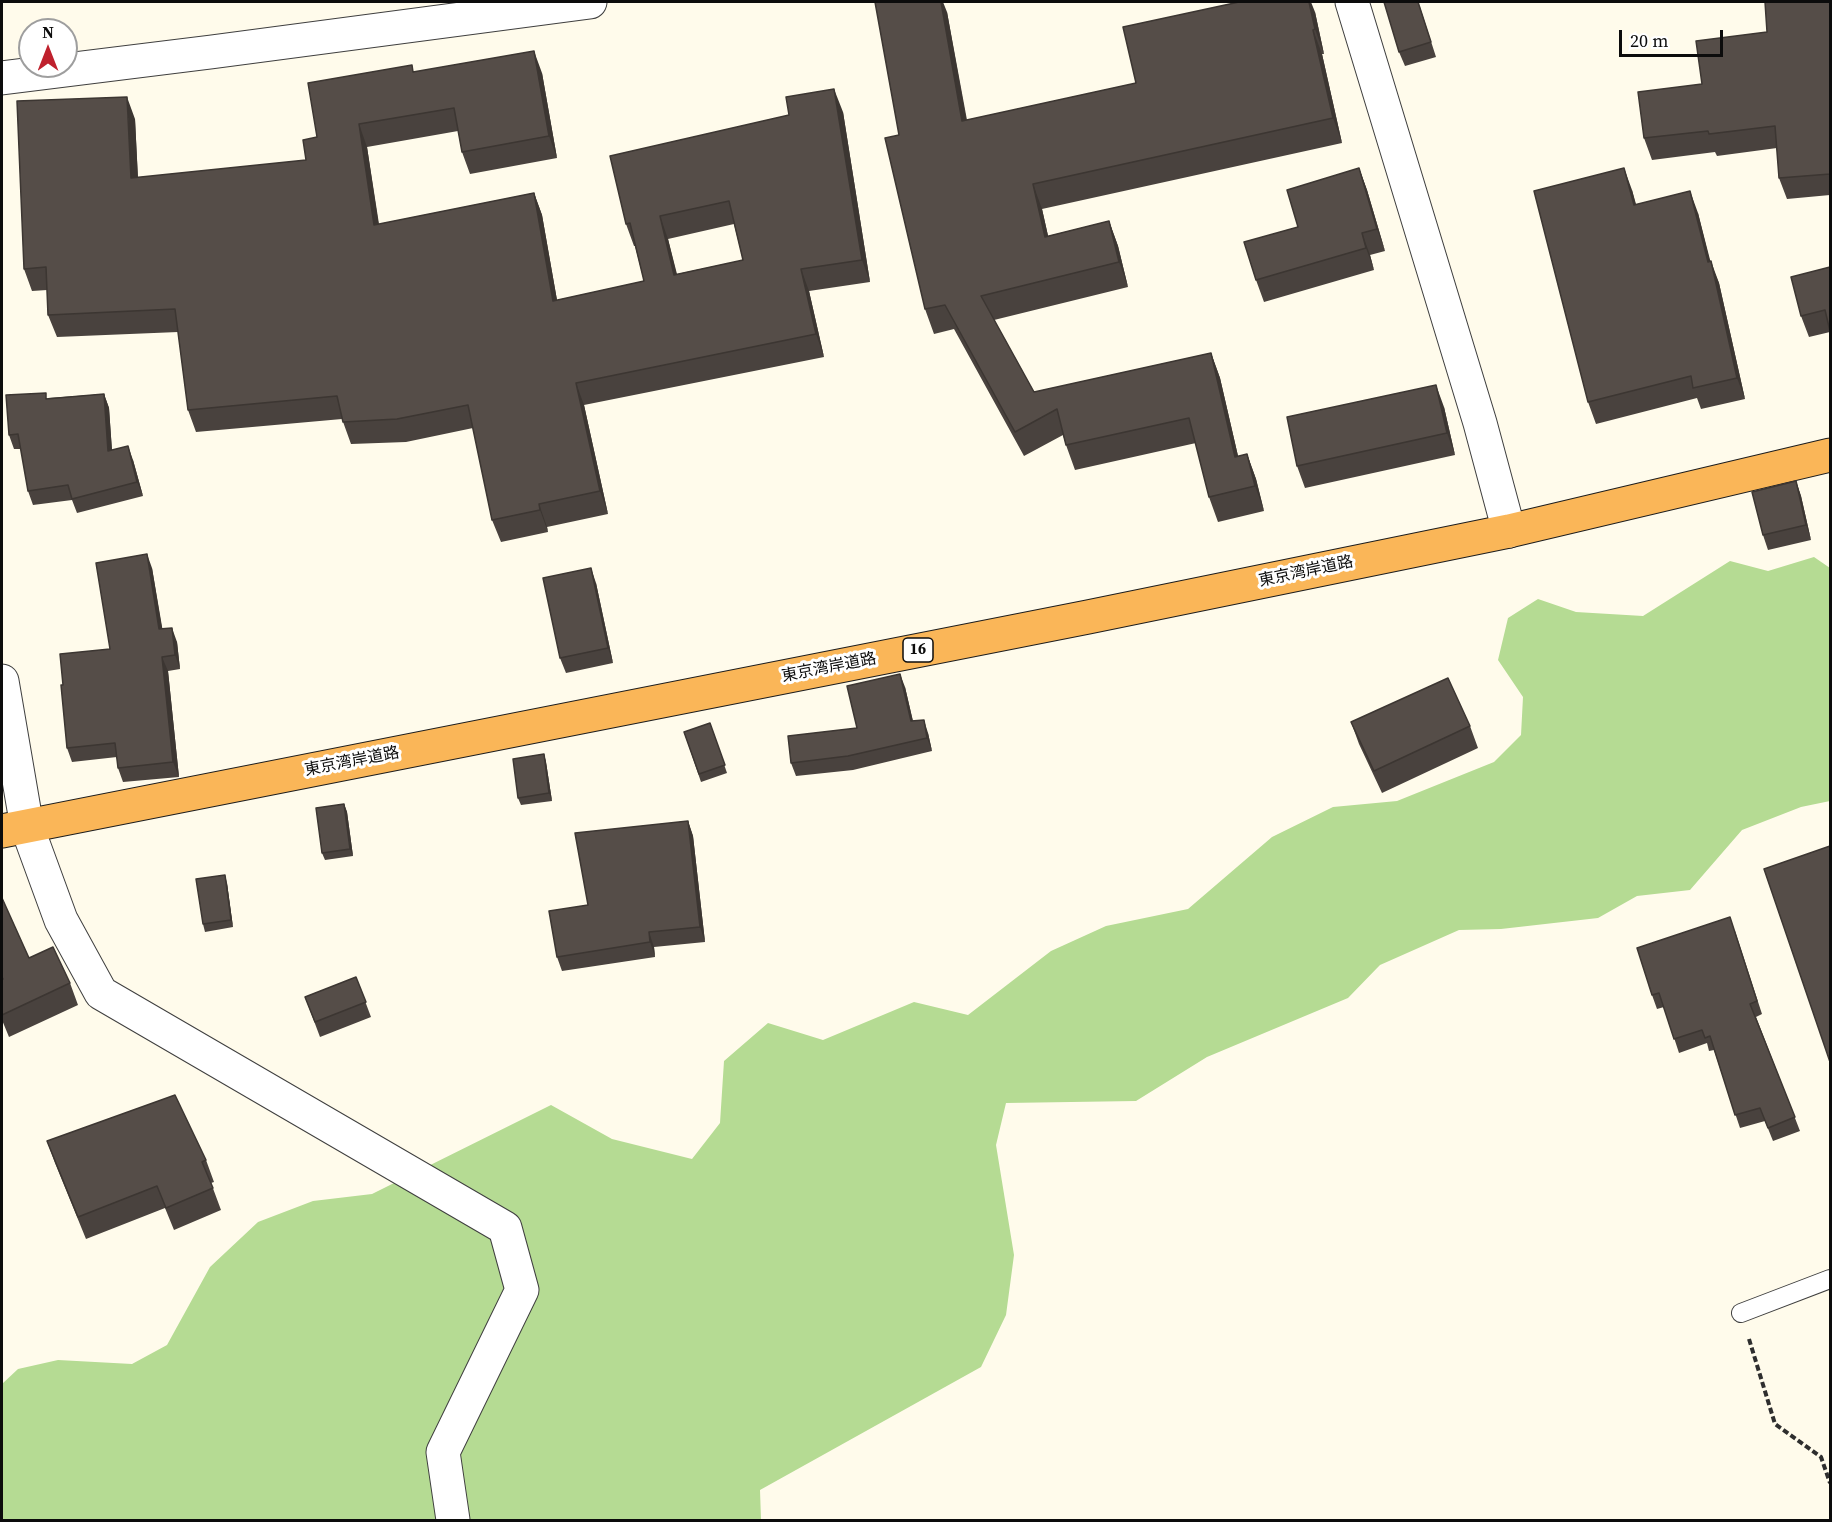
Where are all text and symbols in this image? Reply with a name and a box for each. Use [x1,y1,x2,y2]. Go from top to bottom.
north arrow [18,18,78,78]
scale bar [1622,18,1726,56]
text: N [42,21,54,43]
text: 20 m [1630,28,1668,53]
street label: 東京湾岸道路 [1257,553,1355,591]
road number: 16 [903,638,933,662]
street label: 東京湾岸道路 [780,649,878,687]
street label: 東京湾岸道路 [303,743,401,781]

